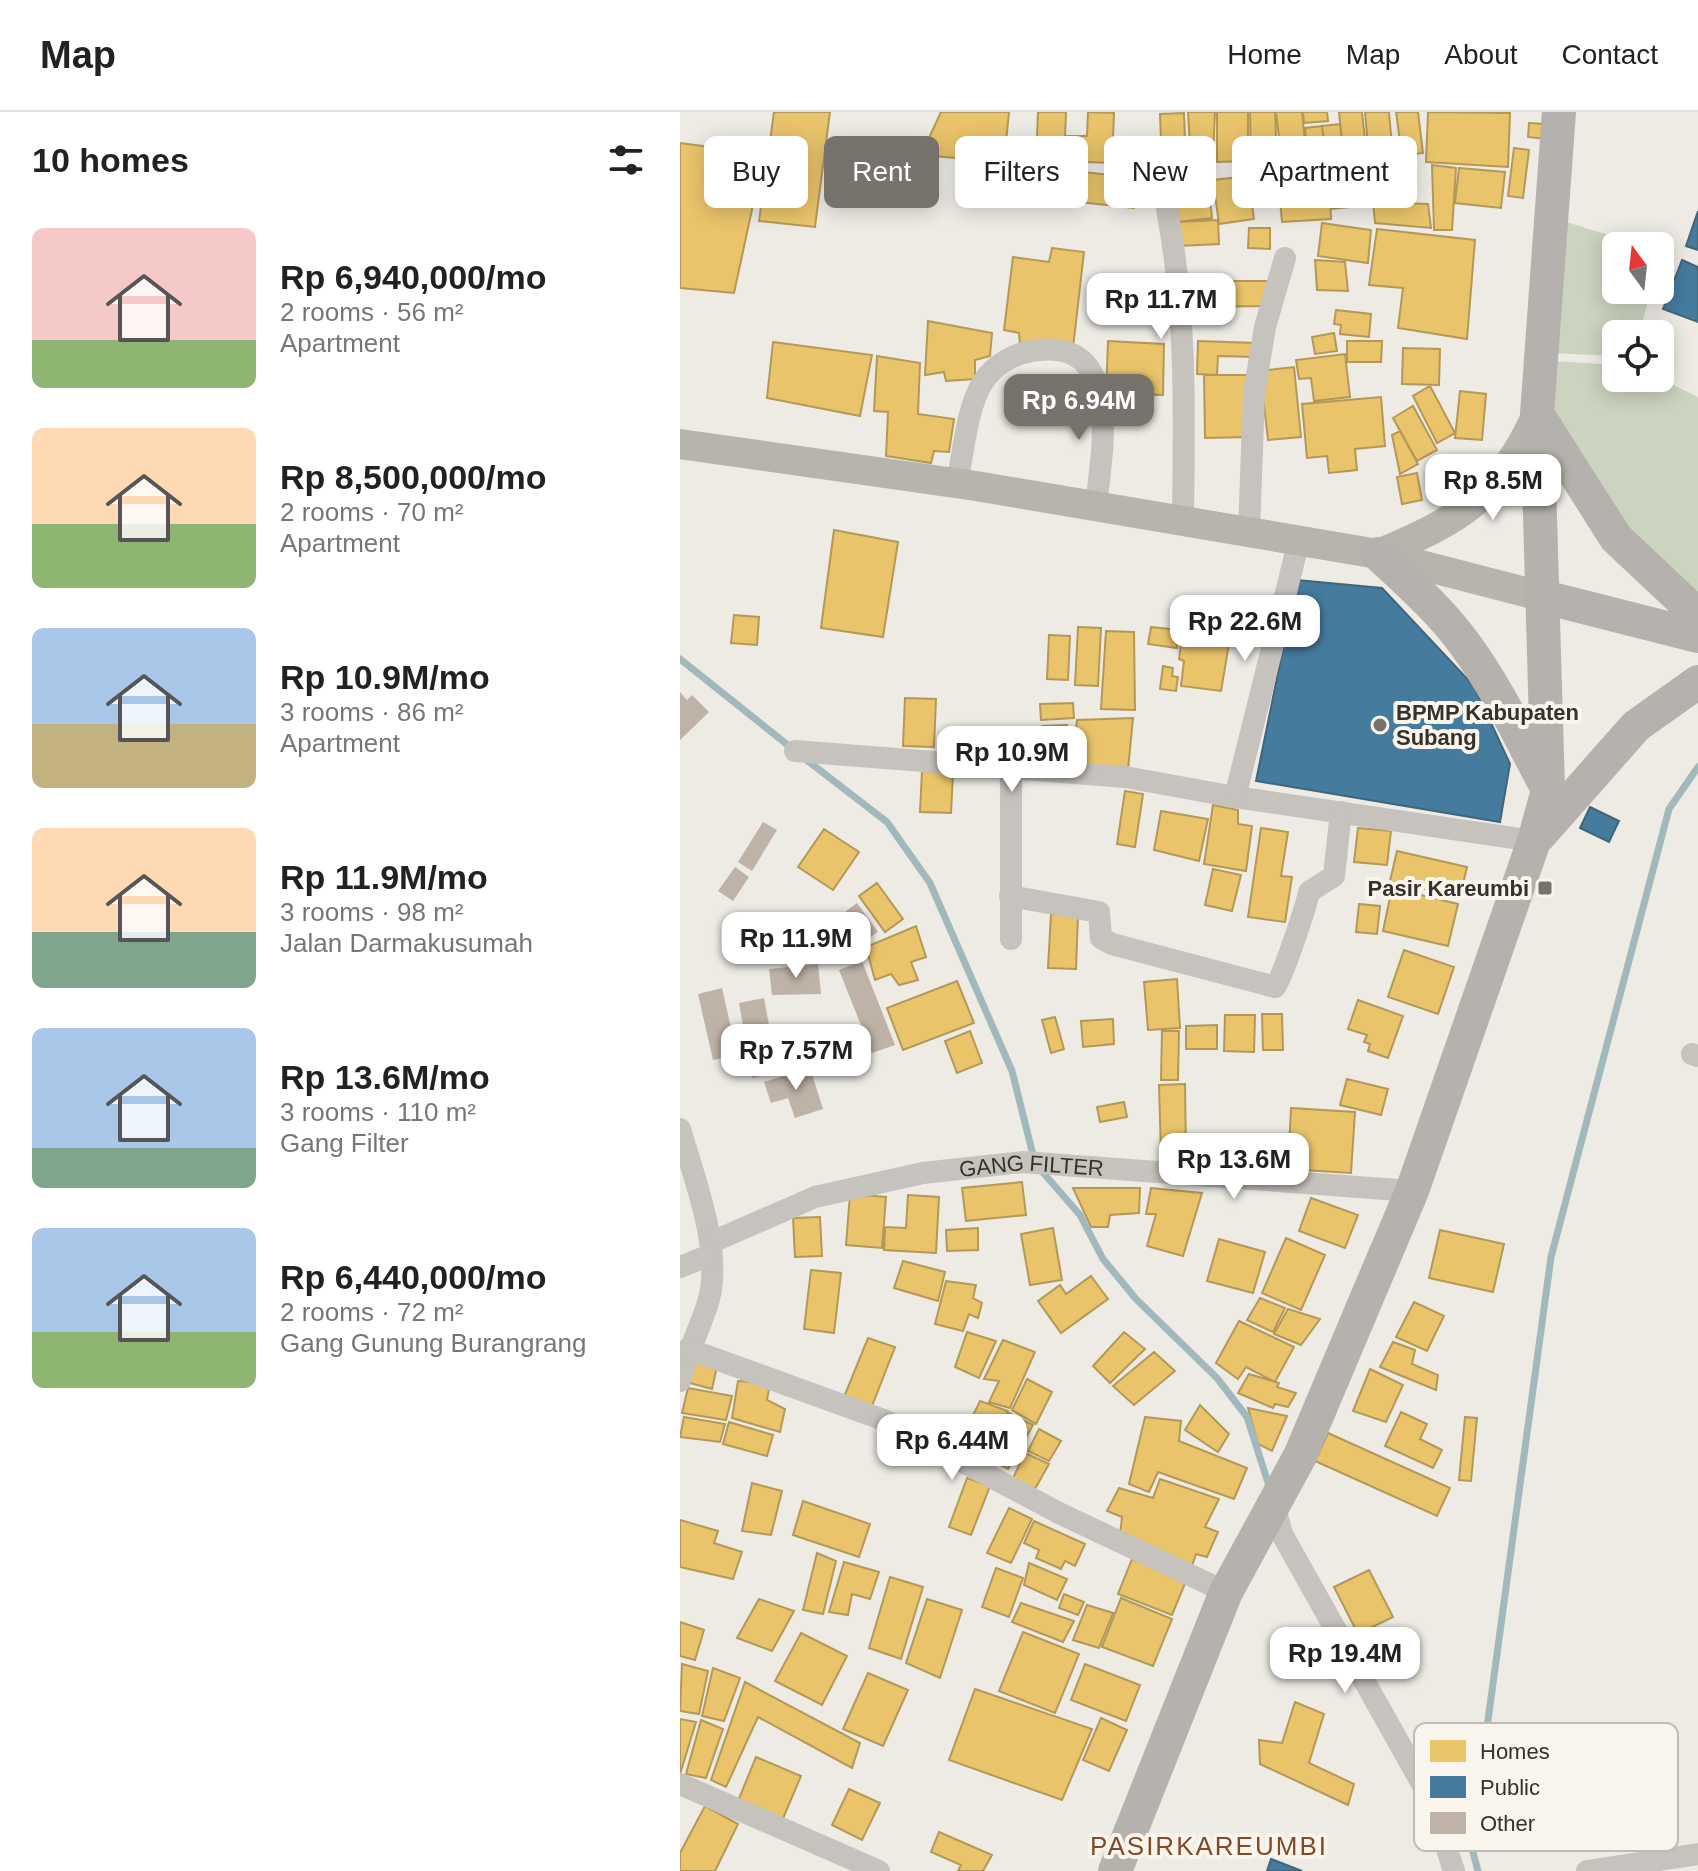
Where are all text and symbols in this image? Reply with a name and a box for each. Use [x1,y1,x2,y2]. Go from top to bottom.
text: Map [40,34,116,76]
text: Home [1227,39,1302,70]
text: Map [1346,39,1400,70]
text: About [1444,39,1518,70]
text: Contact [1562,39,1658,70]
chip: Buy [704,136,808,208]
chip: Rent [824,136,939,208]
chip: Filters [955,136,1088,208]
chip: New [1104,136,1216,208]
chip: Apartment [1232,136,1417,208]
icon: filters [604,138,648,182]
text: 10 homes [32,141,189,179]
north arrow [1602,232,1674,304]
map controls [1602,232,1674,392]
text: Rp 6,940,000/mo [280,258,546,296]
icon: home [96,260,192,356]
pin: Rp 11.7M [1078,273,1244,341]
text: Rp 11.7M [1105,284,1217,314]
text: 2 rooms · 56 m² [280,297,464,327]
button: locate [1602,320,1674,392]
text: Apartment [280,328,400,358]
pin: Rp 6.94M [996,374,1162,442]
text: Rp 6.94M [1022,385,1136,415]
pin: Rp 8.5M [1419,454,1567,522]
text: Rp 8,500,000/mo [280,458,546,496]
icon: home [96,460,192,556]
text: Rp 8.5M [1443,465,1543,495]
text: 2 rooms · 70 m² [280,497,464,527]
text: Apartment [280,528,400,558]
pin: Rp 22.6M [1162,595,1328,663]
text: Rp 22.6M [1188,606,1302,636]
text: Rp 10.9M/mo [280,658,490,696]
icon: home [96,660,192,756]
text: 3 rooms · 86 m² [280,697,464,727]
place label: BPMP Kabupaten Subang [1396,700,1579,750]
marker: BPMP Kabupaten Subang [1371,716,1389,734]
pin: Rp 10.9M [929,726,1095,794]
text: Apartment [280,728,400,758]
text: Rp 10.9M [955,737,1069,767]
text: Rp 11.9M/mo [280,858,488,896]
icon: home [96,860,192,956]
place label: Pasir Kareumbi [1368,876,1529,901]
marker: Pasir Kareumbi [1536,879,1554,897]
text: 3 rooms · 98 m² [280,897,464,927]
pin: Rp 11.9M [713,912,879,980]
text: Rp 11.9M [740,923,852,953]
text: Jalan Darmakusumah [280,928,533,958]
pin: Rp 7.57M [713,1024,879,1092]
text: Rp 7.57M [739,1035,853,1065]
text: Rp 13.6M/mo [280,1058,490,1096]
icon: home [96,1060,192,1156]
text: 3 rooms · 110 m² [280,1097,476,1127]
text: Gang Filter [280,1128,409,1158]
pin: Rp 13.6M [1151,1133,1317,1201]
text: Rp 13.6M [1177,1144,1291,1174]
street label: GANG FILTER [958,1150,1105,1182]
text: Rp 6,440,000/mo [280,1258,546,1296]
icon: home [96,1260,192,1356]
text: 2 rooms · 72 m² [280,1297,464,1327]
text: Gang Gunung Burangrang [280,1328,586,1358]
pin: Rp 6.44M [869,1414,1035,1482]
text: Rp 6.44M [895,1425,1009,1455]
pin: Rp 19.4M [1262,1627,1428,1695]
text: Rp 19.4M [1288,1638,1402,1668]
legend [1414,1723,1678,1851]
text: Homes [1480,1739,1550,1764]
text: Public [1480,1775,1540,1800]
text: Other [1480,1811,1535,1836]
district label: PASIRKAREUMBI [1090,1831,1328,1861]

